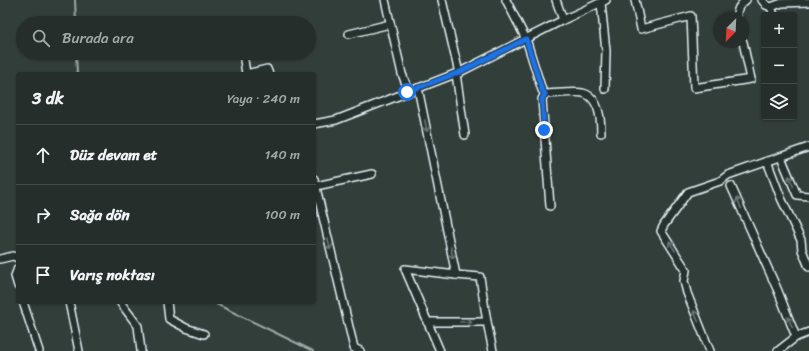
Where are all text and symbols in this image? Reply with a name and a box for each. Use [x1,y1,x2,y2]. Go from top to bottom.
north arrow [713,12,749,48]
map controls [761,12,797,120]
button: + [761,12,797,48]
search box [16,16,316,60]
text: Burada ara [62,25,134,51]
icon: search [30,27,52,49]
button: − [761,48,797,84]
text: 3 dk [32,83,64,113]
route start [398,83,416,101]
button: layers [761,84,797,120]
text: Yaya · 240 m [227,87,300,110]
one-way arrow [422,119,430,132]
route end [535,121,553,139]
text: Düz devam et [70,142,157,168]
text: 140 m [265,143,300,166]
icon: ahead [32,144,54,166]
one-way arrow [787,176,795,188]
one-way arrow [734,197,742,209]
text: Sağa dön [70,202,130,228]
text: 100 m [265,203,300,226]
icon: right [32,204,54,226]
one-way arrow [326,237,334,250]
one-way arrow [667,240,675,252]
one-way arrow [448,247,456,260]
text: Varış noktası [70,262,155,288]
icon: arrive [32,264,54,286]
one-way arrow [692,311,699,323]
one-way arrow [786,316,794,328]
one-way arrow [459,318,472,326]

